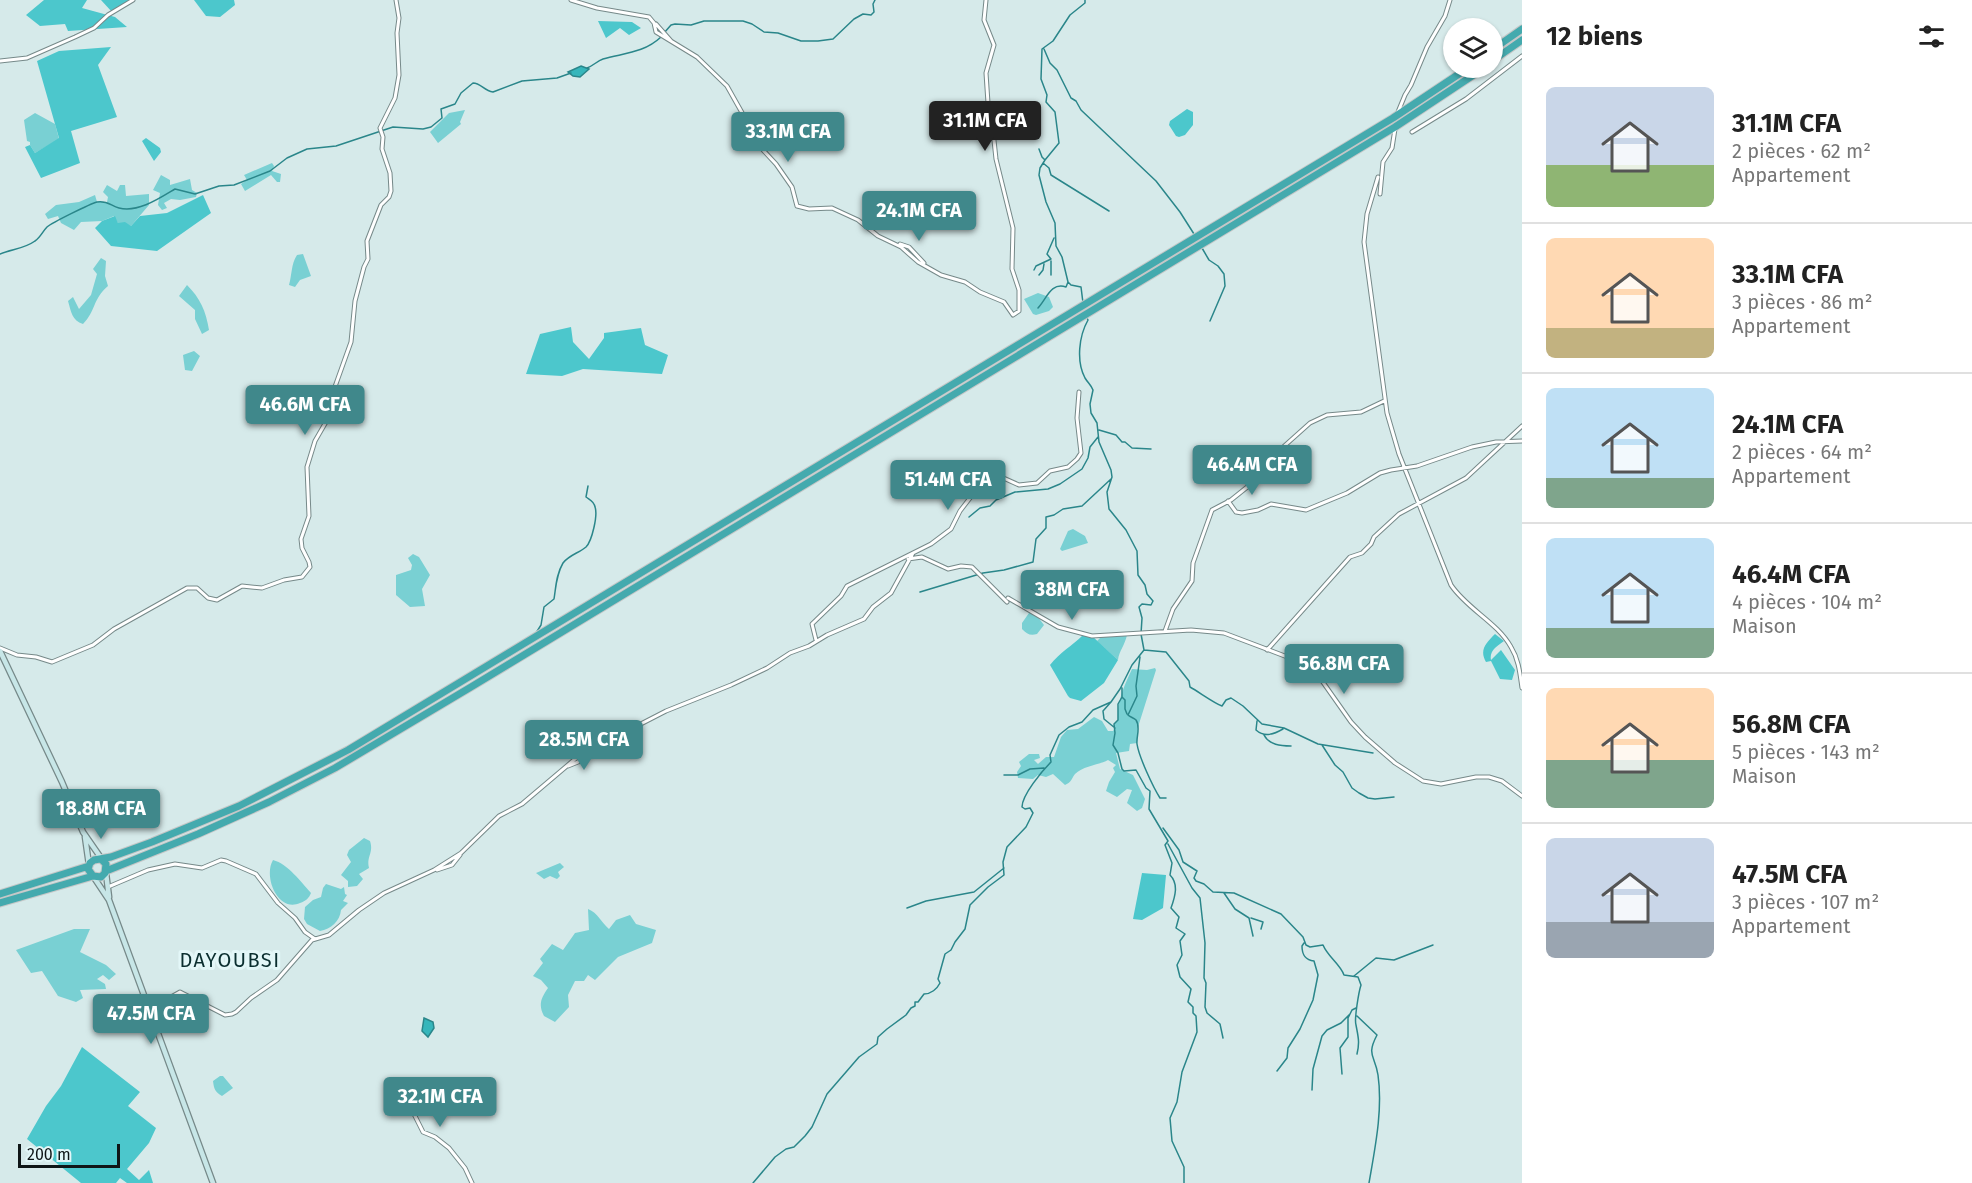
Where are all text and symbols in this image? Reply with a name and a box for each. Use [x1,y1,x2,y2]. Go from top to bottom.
map controls [1443,18,1503,78]
button: layers [1443,18,1503,78]
icon: filters [1915,20,1948,53]
text: 12 biens [1546,21,1642,52]
pin: 31.1M CFA [916,101,1054,152]
text: 31.1M CFA [943,108,1027,132]
text: 31.1M CFA [1732,108,1841,139]
icon: home [1594,111,1666,183]
pin: 33.1M CFA [719,112,857,163]
text: 33.1M CFA [745,119,831,143]
text: 2 pièces · 62 m² [1732,139,1871,163]
text: Appartement [1732,163,1850,187]
pin: 24.1M CFA [850,191,988,242]
text: 24.1M CFA [876,198,962,222]
text: 33.1M CFA [1732,259,1843,290]
icon: home [1594,262,1666,334]
text: 3 pièces · 86 m² [1732,290,1873,314]
text: Appartement [1732,314,1850,338]
pin: 46.6M CFA [236,385,374,436]
text: 46.6M CFA [260,392,350,416]
text: 24.1M CFA [1732,409,1843,440]
icon: home [1594,412,1666,484]
text: 2 pièces · 64 m² [1732,440,1872,464]
pin: 46.4M CFA [1183,445,1321,496]
text: 46.4M CFA [1207,452,1297,476]
pin: 51.4M CFA [879,460,1017,511]
text: Appartement [1732,464,1850,488]
text: 51.4M CFA [904,467,992,491]
text: 46.4M CFA [1732,559,1850,590]
icon: home [1594,562,1666,634]
pin: 38M CFA [1017,570,1127,621]
text: 38M CFA [1035,577,1109,601]
text: 4 pièces · 104 m² [1732,590,1882,614]
text: Maison [1732,614,1797,638]
pin: 56.8M CFA [1275,644,1413,695]
text: 56.8M CFA [1299,651,1389,675]
text: 56.8M CFA [1732,709,1850,740]
icon: home [1594,712,1666,784]
pin: 28.5M CFA [515,720,653,771]
text: 28.5M CFA [539,727,629,751]
text: 5 pièces · 143 m² [1732,740,1880,764]
text: Maison [1732,764,1797,788]
pin: 18.8M CFA [32,789,170,840]
text: 18.8M CFA [56,796,146,820]
text: 47.5M CFA [1732,859,1847,890]
icon: home [1594,862,1666,934]
text: 3 pièces · 107 m² [1732,890,1879,914]
text: Appartement [1732,914,1850,938]
district label: DAYOUBSI [179,948,281,972]
pin: 47.5M CFA [82,994,220,1045]
text: 47.5M CFA [107,1001,195,1025]
pin: 32.1M CFA [371,1077,509,1128]
text: 32.1M CFA [397,1084,483,1108]
scale bar [18,1141,120,1168]
text: 200 m [27,1145,71,1164]

